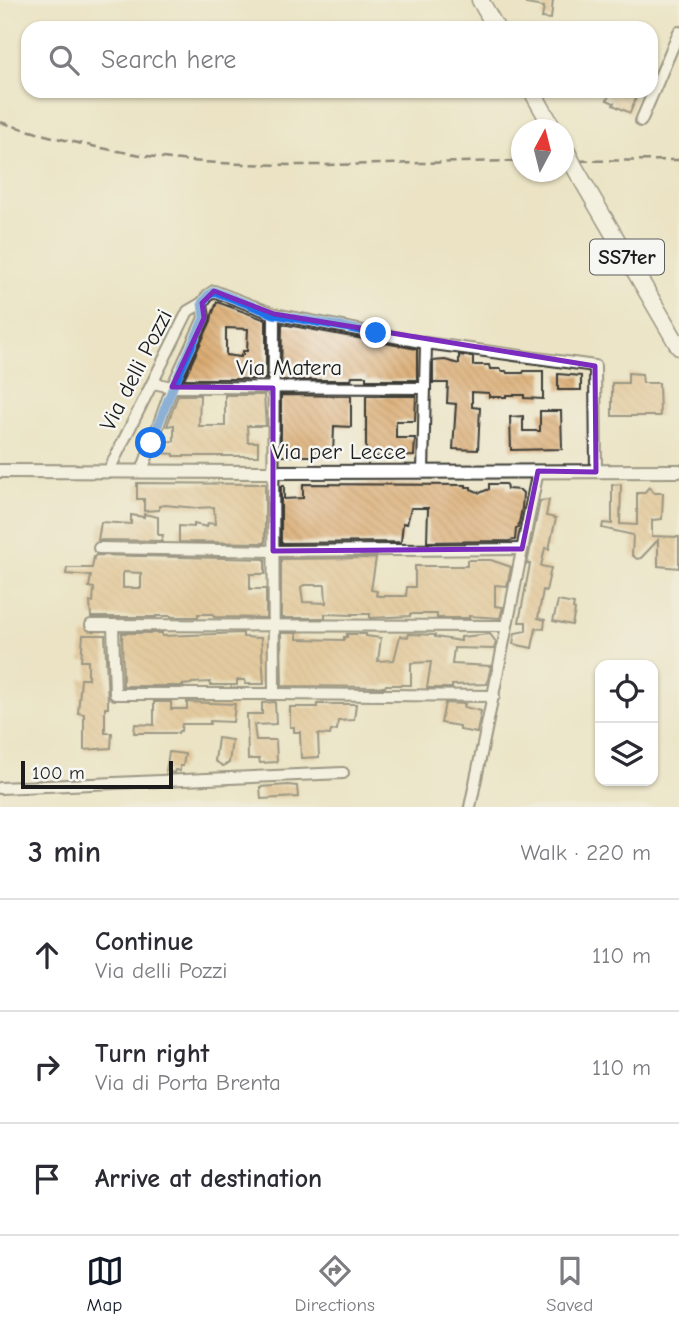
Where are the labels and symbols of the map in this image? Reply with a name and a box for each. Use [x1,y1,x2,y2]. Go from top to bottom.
north arrow [511,119,574,182]
road number: SS7ter [590,240,664,274]
street label: Via delli Pozzi [94,305,178,435]
route end [360,317,391,348]
street label: Via Matera [236,354,342,381]
route start [135,427,166,458]
street label: Via per Lecce [272,438,406,465]
scale bar [21,758,173,790]

